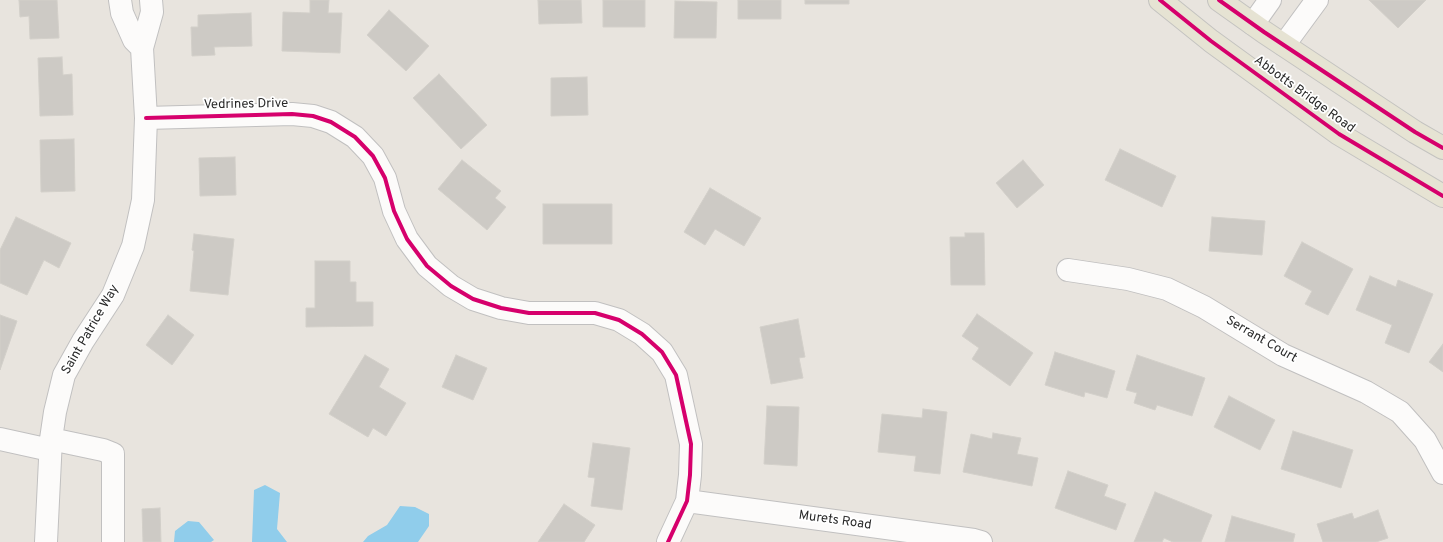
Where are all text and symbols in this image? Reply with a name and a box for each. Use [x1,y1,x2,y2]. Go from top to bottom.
street label: Abbotts Bridge Road [1250,53,1358,137]
street label: Vedrines Drive [204,96,288,114]
street label: Saint Patrice Way [59,282,123,378]
street label: Serrant Court [1223,313,1299,367]
street label: Murets Road [798,508,872,534]

